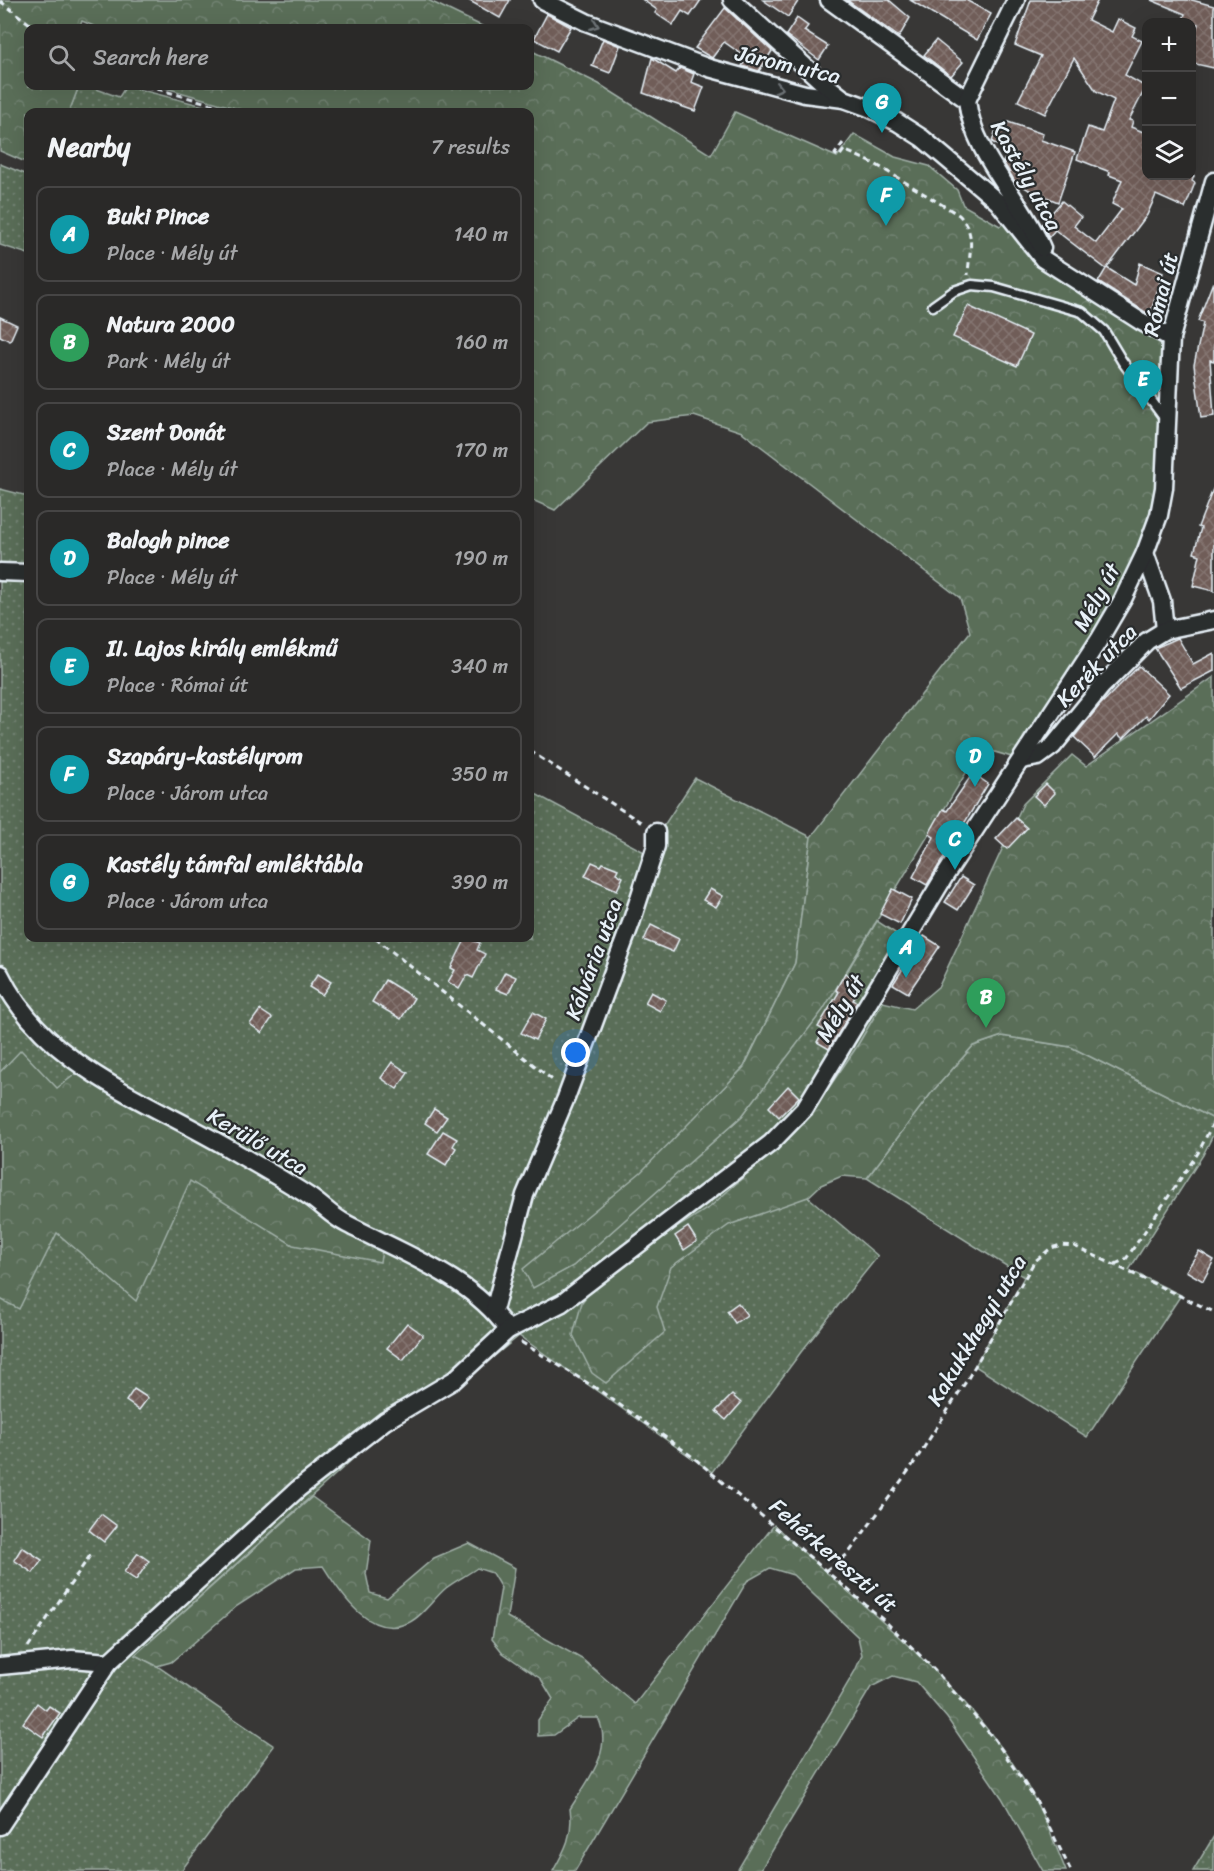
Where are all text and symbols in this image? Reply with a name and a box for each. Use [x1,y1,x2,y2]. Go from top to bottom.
one-way arrow [589,18,600,30]
map controls [1142,18,1196,180]
button: + [1142,18,1196,72]
search box [24,24,534,90]
street label: Járom utca [730,33,844,96]
text: Search here [93,38,209,77]
icon: search [45,41,78,74]
button: − [1142,72,1196,126]
one-way arrow [774,80,784,93]
pin: G [862,84,902,133]
street label: Kastély utca [980,112,1074,239]
text: Nearby [48,124,130,170]
button: layers [1142,126,1196,180]
text: 7 results [431,130,510,165]
pin: F [866,176,906,226]
text: Buki Pince [107,197,209,236]
text: A [63,217,76,252]
text: 140 m [454,217,508,252]
text: Place · Mély út [107,236,238,271]
street label: Római út [1131,247,1190,340]
text: Natura 2000 [107,305,235,344]
text: B [63,325,76,360]
text: 160 m [455,325,508,360]
text: Park · Mély út [107,344,230,379]
pin: E [1124,360,1162,410]
text: Szent Donát [107,413,226,452]
text: C [63,433,76,468]
text: 170 m [455,433,508,468]
text: Place · Mély út [107,452,238,487]
text: Balogh pince [107,521,230,560]
text: D [64,541,75,576]
text: 190 m [454,541,508,576]
street label: Mély út [1062,555,1132,639]
text: Place · Mély út [107,560,238,595]
street label: Kerék utca [1046,614,1147,717]
text: II. Lajos király emlékmű [107,629,337,668]
text: E [64,649,75,684]
text: 340 m [451,649,508,684]
text: Place · Római út [107,668,249,703]
text: Szapáry-kastélyrom [107,737,303,776]
pin: D [956,738,994,787]
text: F [64,757,75,792]
text: 350 m [452,757,508,792]
text: Place · Járom utca [107,776,268,811]
pin: C [936,820,974,870]
text: Kastély támfal emléktábla [107,845,363,884]
text: G [63,865,76,900]
text: 390 m [452,865,508,900]
text: Place · Járom utca [107,884,268,919]
street label: Kálvária utca [553,893,634,1026]
pin: A [886,928,926,978]
street label: Mély út [805,966,877,1050]
pin: B [966,978,1006,1028]
your location [561,1038,590,1067]
street label: Kerülő utca [200,1097,316,1186]
street label: Kakukkhegyi utca [916,1247,1037,1414]
street label: Fehérkereszti út [760,1488,908,1623]

